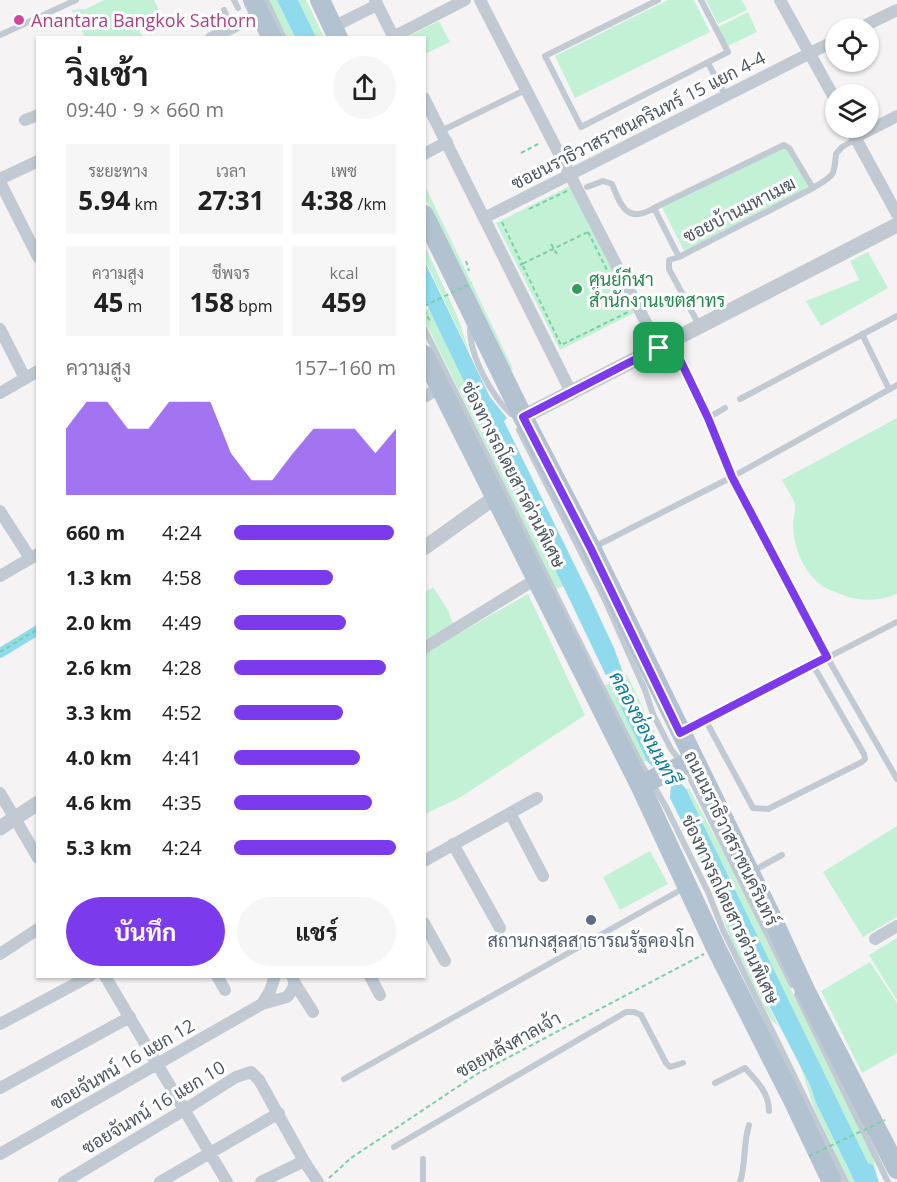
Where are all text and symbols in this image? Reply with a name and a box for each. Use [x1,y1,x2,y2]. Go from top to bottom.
place label: Anantara Bangkok Sathorn [31,8,256,32]
marker: Anantara Bangkok Sathorn [12,13,26,27]
map controls [825,18,879,138]
button: locate [825,18,879,72]
street label: ซอยนราธิวาสราชนครินทร์ 15 แยก 4-4 [507,45,769,195]
text: วิ่งเช้า [66,51,149,96]
button: share [333,56,396,119]
button: layers [825,84,879,138]
text: 09:40 · 9 × 660 m [66,96,224,123]
text: ระยะทาง [88,160,148,182]
text: เวลา [216,160,246,182]
text: เพซ [331,160,357,182]
street label: ซอยบ้านมหาเมฆ [679,170,799,248]
text: 5.94 [78,182,130,218]
text: 27:31 [198,182,264,218]
text: 4:38 [301,182,353,218]
text: km [130,193,158,215]
text: /km [353,193,387,215]
text: ความสูง [92,262,144,284]
text: ชีพจร [212,262,250,284]
text: kcal [330,262,359,284]
place label: ศูนย์กีฬา สำนักงานเขตสาทร [589,267,726,312]
marker: ศูนย์กีฬา สำนักงานเขตสาทร [570,282,584,296]
text: 45 [94,284,123,320]
text: 158 [189,284,234,320]
text: 459 [322,284,366,320]
text: m [123,295,142,317]
text: bpm [234,295,273,317]
pin [633,322,684,373]
icon: arrive [642,331,675,364]
text: ความสูง [66,354,131,381]
text: 157–160 m [294,354,396,381]
street label: ช่องทางรถโดยสารด่วนพิเศษ [457,377,572,572]
text: 660 m [66,519,125,546]
text: 4:24 [162,519,202,546]
text: 1.3 km [66,564,132,591]
text: 4:58 [162,564,202,591]
text: 2.0 km [66,609,132,636]
text: 4:49 [162,609,202,636]
text: 2.6 km [66,654,132,681]
text: 4:28 [162,654,202,681]
water label: คลองช่องนนทรี [604,666,687,791]
text: 3.3 km [66,699,132,726]
text: 4:52 [162,699,202,726]
text: 4.0 km [66,744,132,771]
text: 4:41 [162,744,202,771]
street label: ถนนนราธิวาสราชนครินทร์ [679,747,785,930]
text: 4.6 km [66,789,132,816]
text: 4:35 [162,789,202,816]
street label: ช่องทางรถโดยสารด่วนพิเศษ [677,811,786,1008]
text: 5.3 km [66,834,132,861]
text: 4:24 [162,834,202,861]
button: บันทึก [66,897,225,966]
button: แชร์ [237,897,396,966]
marker: สถานกงสุลสาธารณรัฐคองโก [584,913,598,927]
place label: สถานกงสุลสาธารณรัฐคองโก [487,928,695,953]
street label: ซอยหลังศาลเจ้า [451,1005,565,1083]
street label: ซอยจันทน์ 16 แยก 12 [45,1013,199,1115]
street label: ซอยจันทน์ 16 แยก 10 [77,1055,229,1159]

